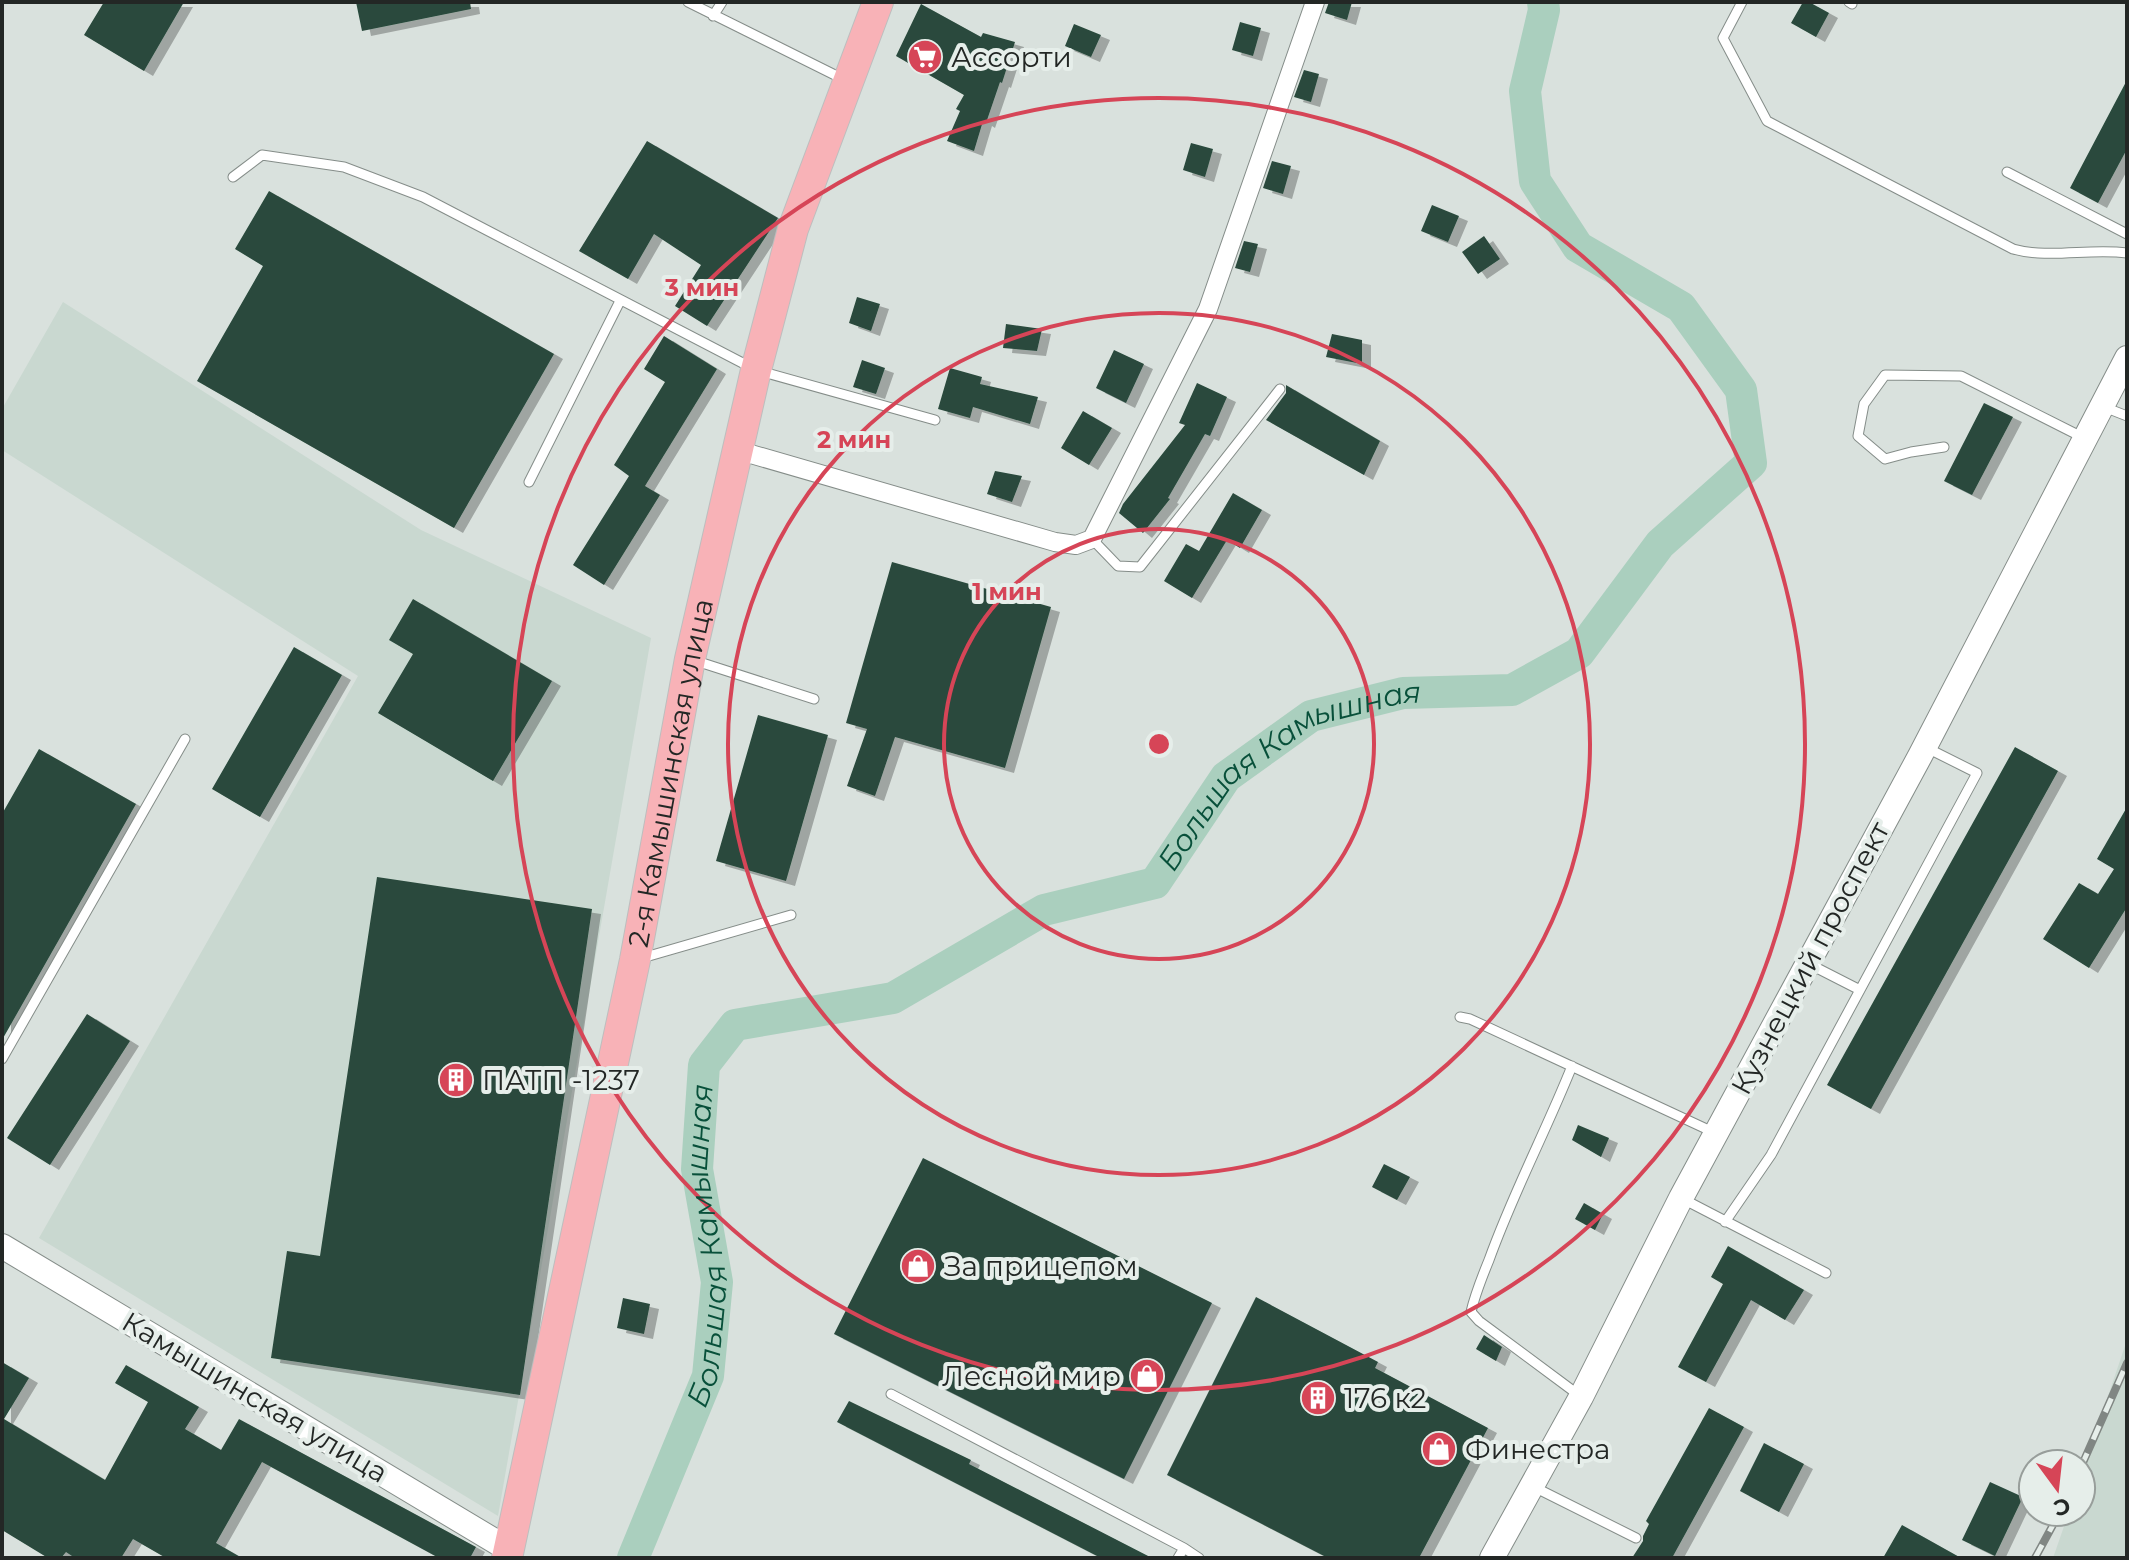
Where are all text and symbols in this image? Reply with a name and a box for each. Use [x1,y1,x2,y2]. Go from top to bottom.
supermarket icon: Ассорти [906,38,944,76]
place label: Ассорти [951,40,1072,74]
text: 3 мин [664,273,739,302]
text: 2 мин [817,425,891,454]
text: 1 мин [972,577,1042,606]
street label: 2-я Камышинская улица [621,595,720,950]
water label: Большая Камышная [1150,674,1422,878]
centre of rings [1145,730,1173,758]
street label: Кузнецкий проспект [1724,815,1897,1100]
building icon: ПАТП -1237 [437,1061,475,1099]
place label: ПАТП -1237 [482,1063,640,1097]
water label: Большая Камышная [678,1083,735,1413]
shop icon: За прицепом [899,1247,937,1285]
place label: За прицепом [944,1249,1138,1283]
street label: Камышинская улица [116,1304,394,1490]
shop icon: Лесной мир [1128,1357,1166,1395]
place label: Лесной мир [942,1359,1121,1393]
building icon: 176 к2 [1299,1379,1337,1417]
place label: 176 к2 [1344,1381,1426,1415]
shop icon: Финестра [1420,1430,1458,1468]
place label: Финестра [1465,1432,1610,1466]
north arrow [2017,1448,2097,1528]
text: С [2051,1492,2073,1522]

